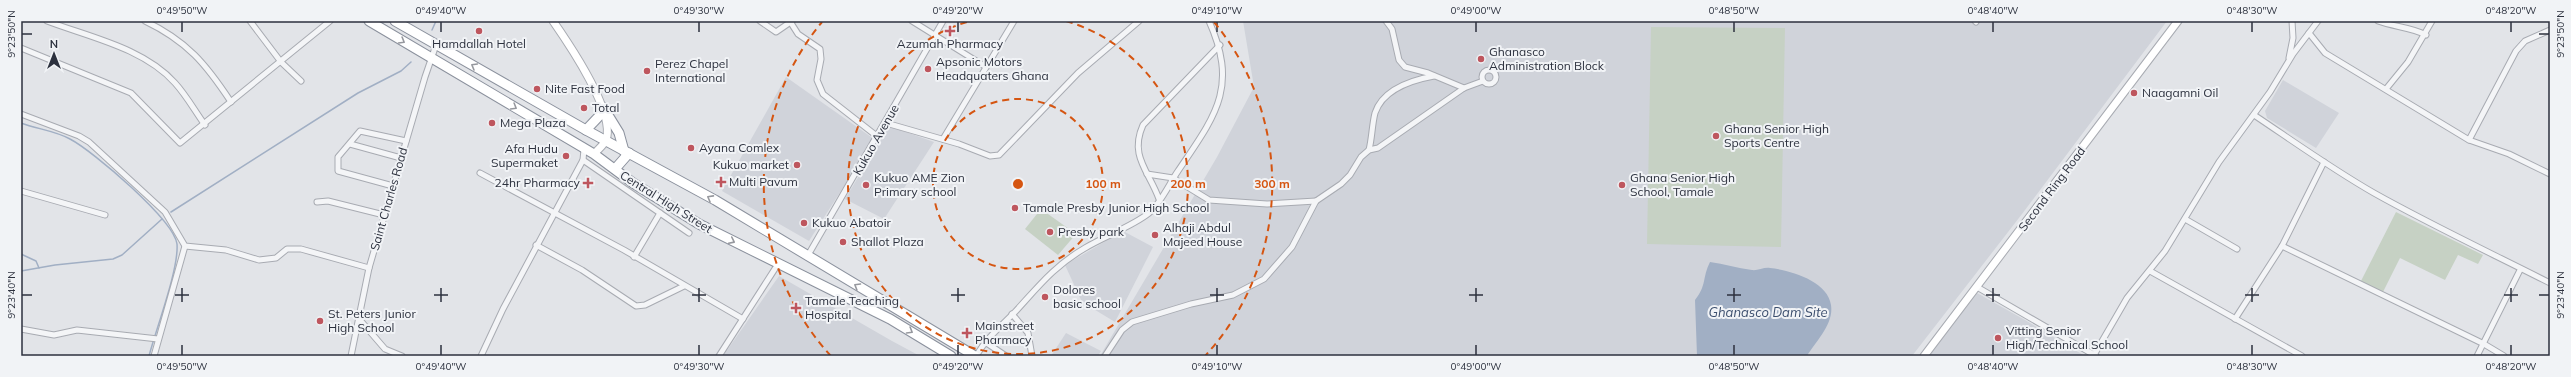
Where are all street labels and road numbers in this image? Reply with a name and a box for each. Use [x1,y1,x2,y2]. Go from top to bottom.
street label: Kukuo Avenue [849,102,902,178]
street label: Second Ring Road [2015,143,2088,234]
street label: Saint Charles Road [367,146,410,252]
street label: Central High Street [617,167,715,236]

